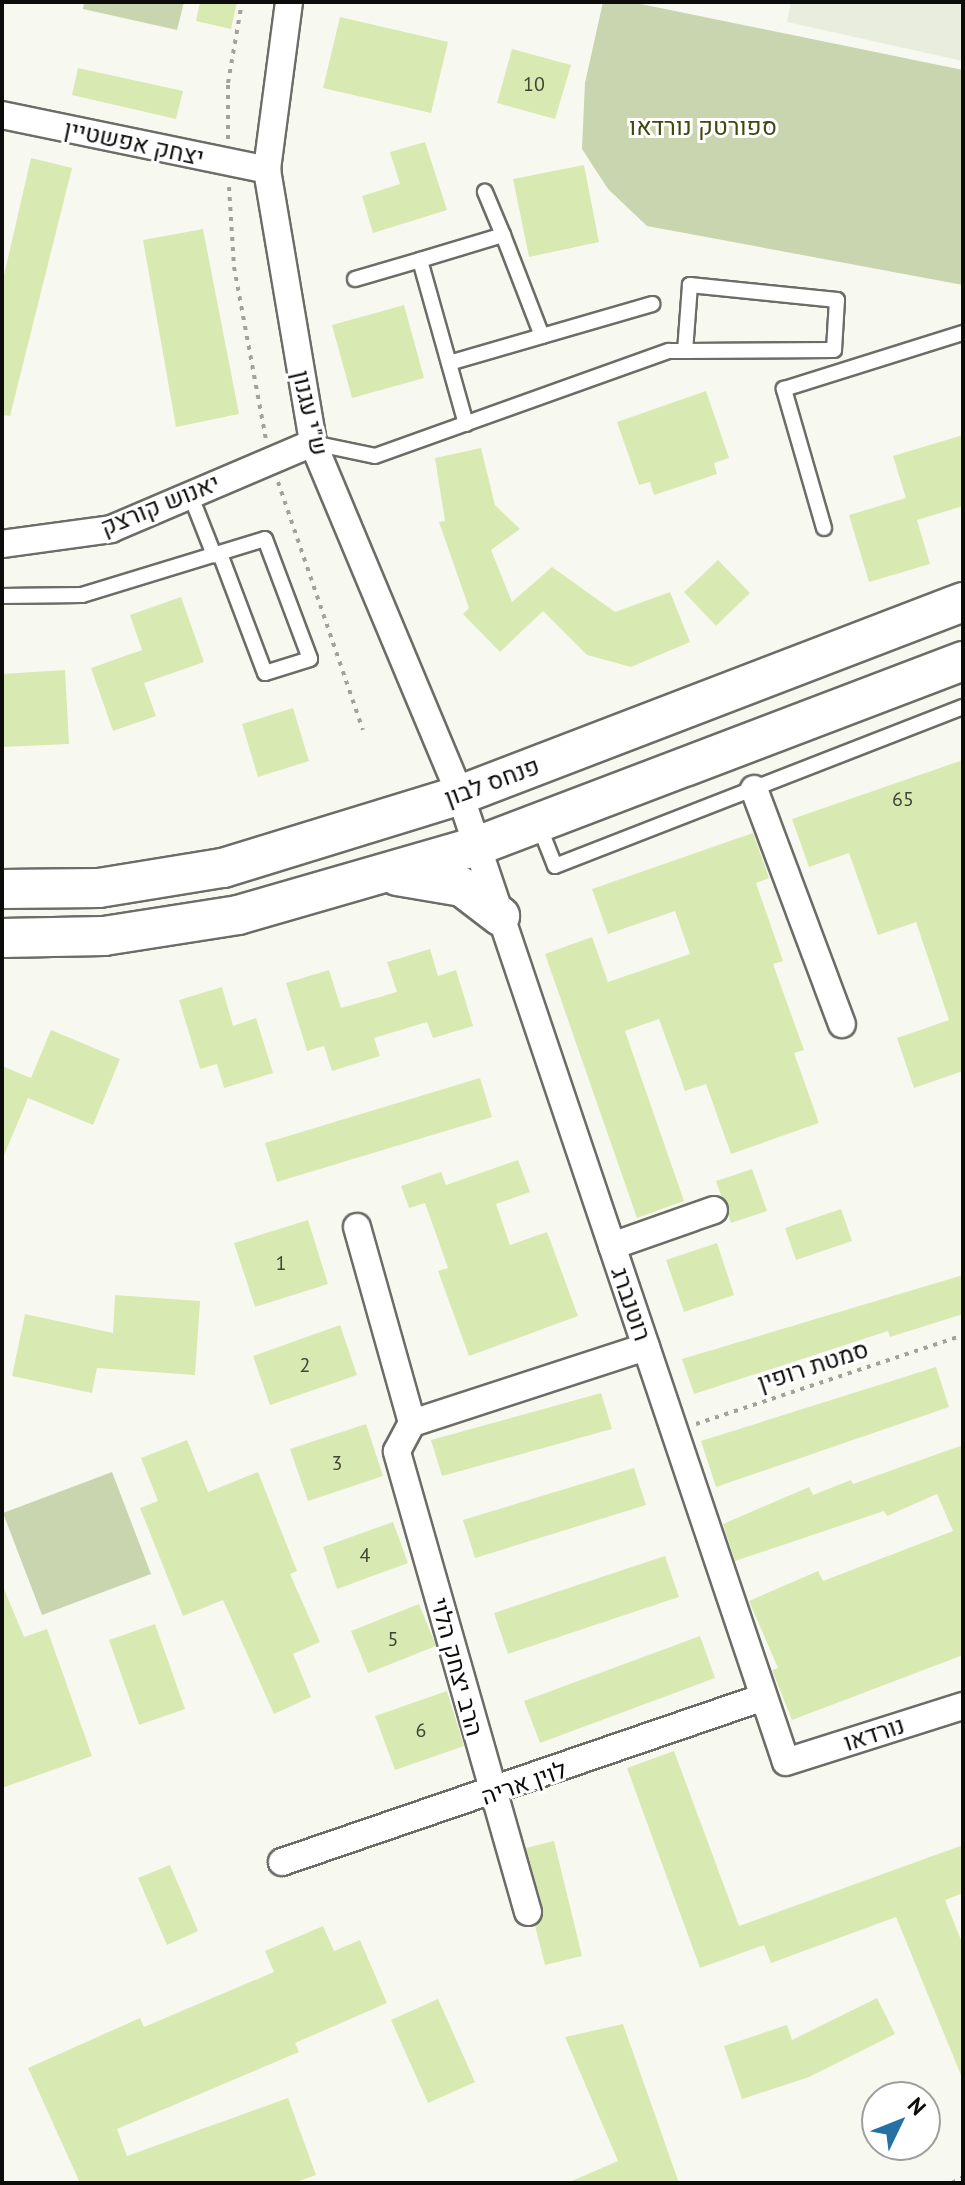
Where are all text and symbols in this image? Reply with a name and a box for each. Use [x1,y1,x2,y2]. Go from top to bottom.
house number: 10 [523,72,545,96]
park label: ספורטק נורדאו [629,113,777,141]
street label: יצחק אפשטיין [62,114,206,172]
street label: ש"י עגנון [286,368,334,458]
street label: יאנוש קורצק [96,468,224,542]
street label: פנחס לבון [441,752,543,812]
house number: 65 [892,787,914,811]
house number: 1 [276,1251,286,1275]
street label: רוטנברג [605,1263,657,1345]
street label: סמטת רופין [754,1335,872,1397]
house number: 2 [300,1353,310,1377]
house number: 3 [332,1451,342,1475]
house number: 4 [360,1543,370,1567]
street label: הרב יצחק הלוי [425,1595,489,1739]
house number: 5 [388,1627,398,1651]
street label: נורדאו [840,1711,908,1757]
house number: 6 [416,1718,426,1742]
street label: לוין אריה [477,1755,571,1811]
north arrow [861,2081,941,2161]
text: N [902,2091,932,2121]

